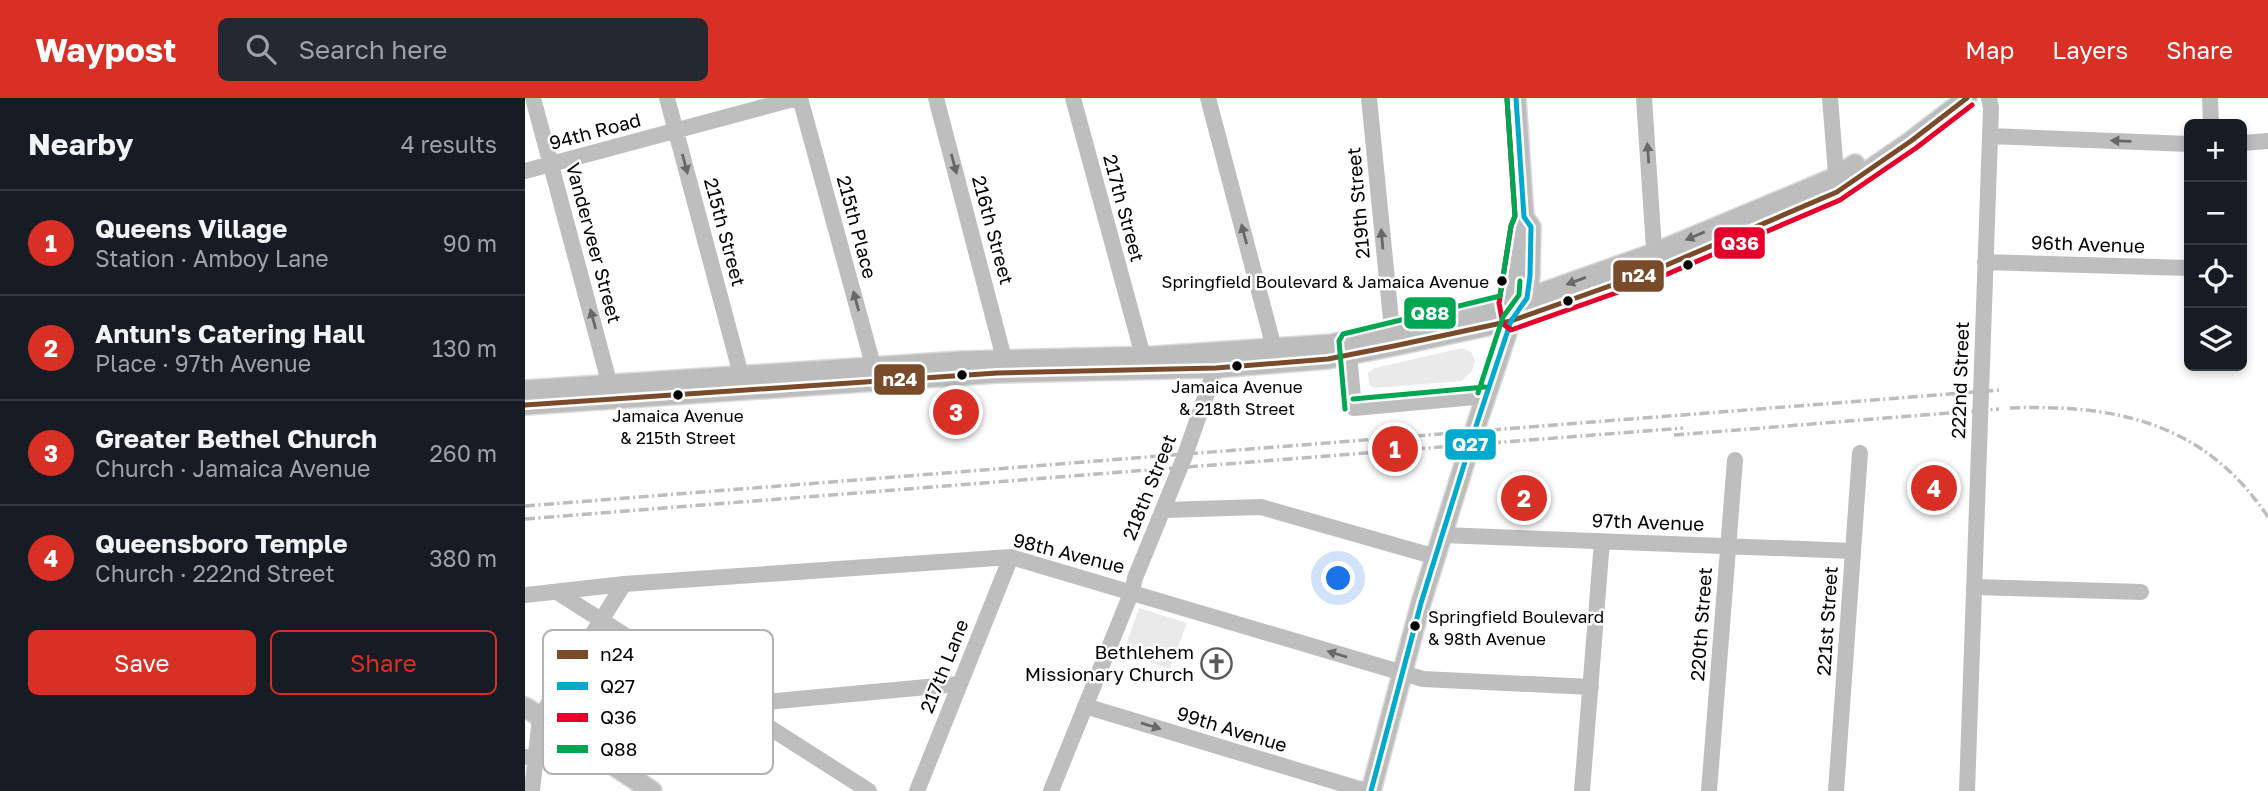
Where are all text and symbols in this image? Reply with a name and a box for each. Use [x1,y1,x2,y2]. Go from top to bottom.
search box [218,18,708,81]
text: Waypost [35,30,176,69]
icon: search [242,30,280,68]
text: Search here [298,34,447,65]
text: Map [1965,35,2014,64]
text: Layers [2052,35,2128,64]
text: Share [2166,35,2233,64]
street label: 94th Road [547,107,643,154]
map controls [2184,119,2247,371]
button: + [2184,119,2247,182]
text: Nearby [28,126,133,162]
text: 4 results [401,130,497,158]
one-way arrow [2110,136,2132,147]
one-way arrow [1642,142,1653,164]
street label: 219th Street [1341,146,1374,260]
street label: 217th Street [1099,151,1150,264]
one-way arrow [949,153,960,175]
one-way arrow [680,154,690,175]
street label: Vanderveer Street [562,160,627,326]
street label: 215th Place [833,173,882,281]
street label: 216th Street [968,173,1019,287]
street label: 215th Street [700,175,751,289]
button: − [2184,182,2247,245]
text: Queens Village [95,213,287,244]
one-way arrow [1238,223,1249,245]
line badge: Q36 [1713,226,1766,260]
one-way arrow [1377,228,1388,250]
text: 1 [45,229,57,257]
text: 90 m [443,229,497,257]
street label: 96th Avenue [2031,230,2145,257]
one-way arrow [1684,231,1705,242]
text: Q36 [1721,231,1759,254]
text: Station · Amboy Lane [95,244,329,272]
button: locate [2184,245,2247,308]
unlabelled marker [1681,258,1695,272]
line badge: n24 [1612,259,1665,293]
text: n24 [1622,263,1657,286]
place label: Springfield Boulevard & Jamaica Avenue [1162,271,1489,292]
marker: Springfield Boulevard & Jamaica Avenue [1495,274,1509,288]
one-way arrow [1565,276,1586,287]
one-way arrow [850,290,860,311]
unlabelled marker [1561,294,1575,308]
line badge: Q88 [1403,296,1457,330]
text: Q88 [1411,301,1449,324]
one-way arrow [587,308,597,329]
button: layers [2184,308,2247,371]
text: Antun's Catering Hall [95,318,365,349]
street label: 222nd Street [1946,321,1973,439]
text: 2 [44,334,58,362]
text: 130 m [432,334,497,362]
text: Place · 97th Avenue [95,349,311,377]
marker: Jamaica Avenue & 218th Street [1230,359,1244,373]
line badge: n24 [873,363,926,396]
text: n24 [883,367,918,390]
unlabelled marker [955,368,969,382]
place label: Jamaica Avenue & 218th Street [1171,376,1303,419]
pin: 3 [933,386,979,438]
marker: Jamaica Avenue & 215th Street [671,388,685,402]
place label: Jamaica Avenue & 215th Street [612,405,744,448]
text: Greater Bethel Church [95,423,377,454]
pin: 1 [1372,423,1418,475]
line badge: Q27 [1444,428,1497,461]
street label: 218th Street [1117,431,1180,543]
text: Q27 [1452,432,1488,455]
text: 3 [44,439,58,467]
text: 260 m [429,439,497,467]
text: Church · Jamaica Avenue [95,454,370,482]
pin: 4 [1911,462,1957,514]
pin: 2 [1501,472,1547,524]
street label: 97th Avenue [1591,508,1705,535]
text: Queensboro Temple [95,528,348,559]
street label: 98th Avenue [1011,528,1127,577]
text: 4 [44,544,58,572]
text: 380 m [429,544,497,572]
text: Church · 222nd Street [95,559,335,587]
your location [1321,561,1355,595]
street label: 221st Street [1811,565,1842,677]
street label: 220th Street [1685,566,1716,682]
place label: Springfield Boulevard & 98th Avenue [1428,606,1604,649]
street label: 217th Lane [914,616,973,716]
marker: Springfield Boulevard & 98th Avenue [1408,619,1422,633]
button: Save [28,630,256,695]
button: Share [270,630,497,695]
legend [543,630,773,774]
place label: Bethlehem Missionary Church [1025,640,1194,685]
text: n24 [600,642,634,665]
church icon: Bethlehem Missionary Church [1200,646,1234,680]
one-way arrow [1327,649,1348,659]
text: Q27 [600,674,635,697]
street label: 99th Avenue [1174,701,1290,756]
text: Q36 [600,705,637,728]
one-way arrow [1140,722,1161,732]
text: Q88 [600,737,637,760]

